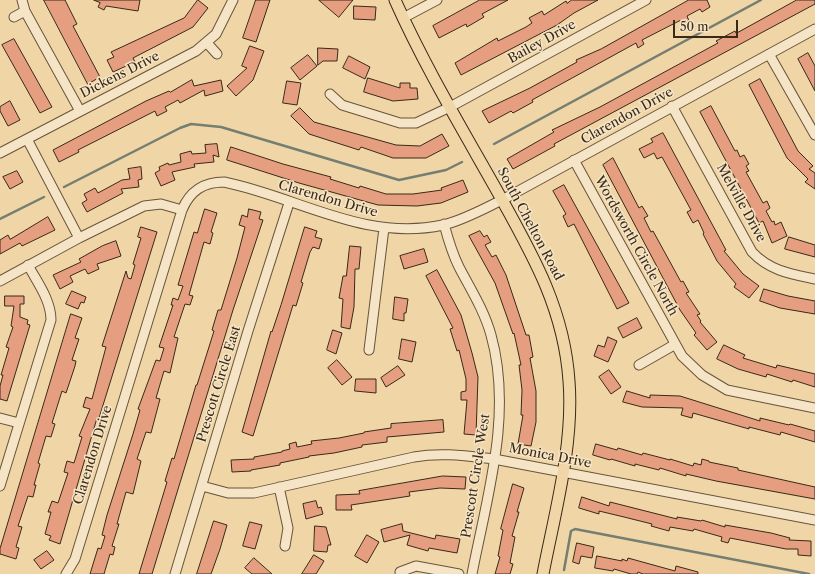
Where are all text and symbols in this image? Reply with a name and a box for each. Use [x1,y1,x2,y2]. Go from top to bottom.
scale bar [675,12,740,38]
street label: Bailey Drive [505,17,579,67]
text: 50 m [680,19,709,34]
street label: Dickens Drive [78,48,162,102]
street label: Clarendon Drive [578,84,676,148]
street label: Melville Drive [713,161,769,245]
street label: South Chelton Road [494,165,566,283]
street label: Wordsworth Circle North [591,173,681,319]
street label: Clarendon Drive [276,177,380,221]
street label: Prescott Circle East [194,324,244,444]
street label: Clarendon Drive [71,404,115,506]
street label: Prescott Circle West [458,413,494,539]
street label: Monica Drive [507,440,593,472]

